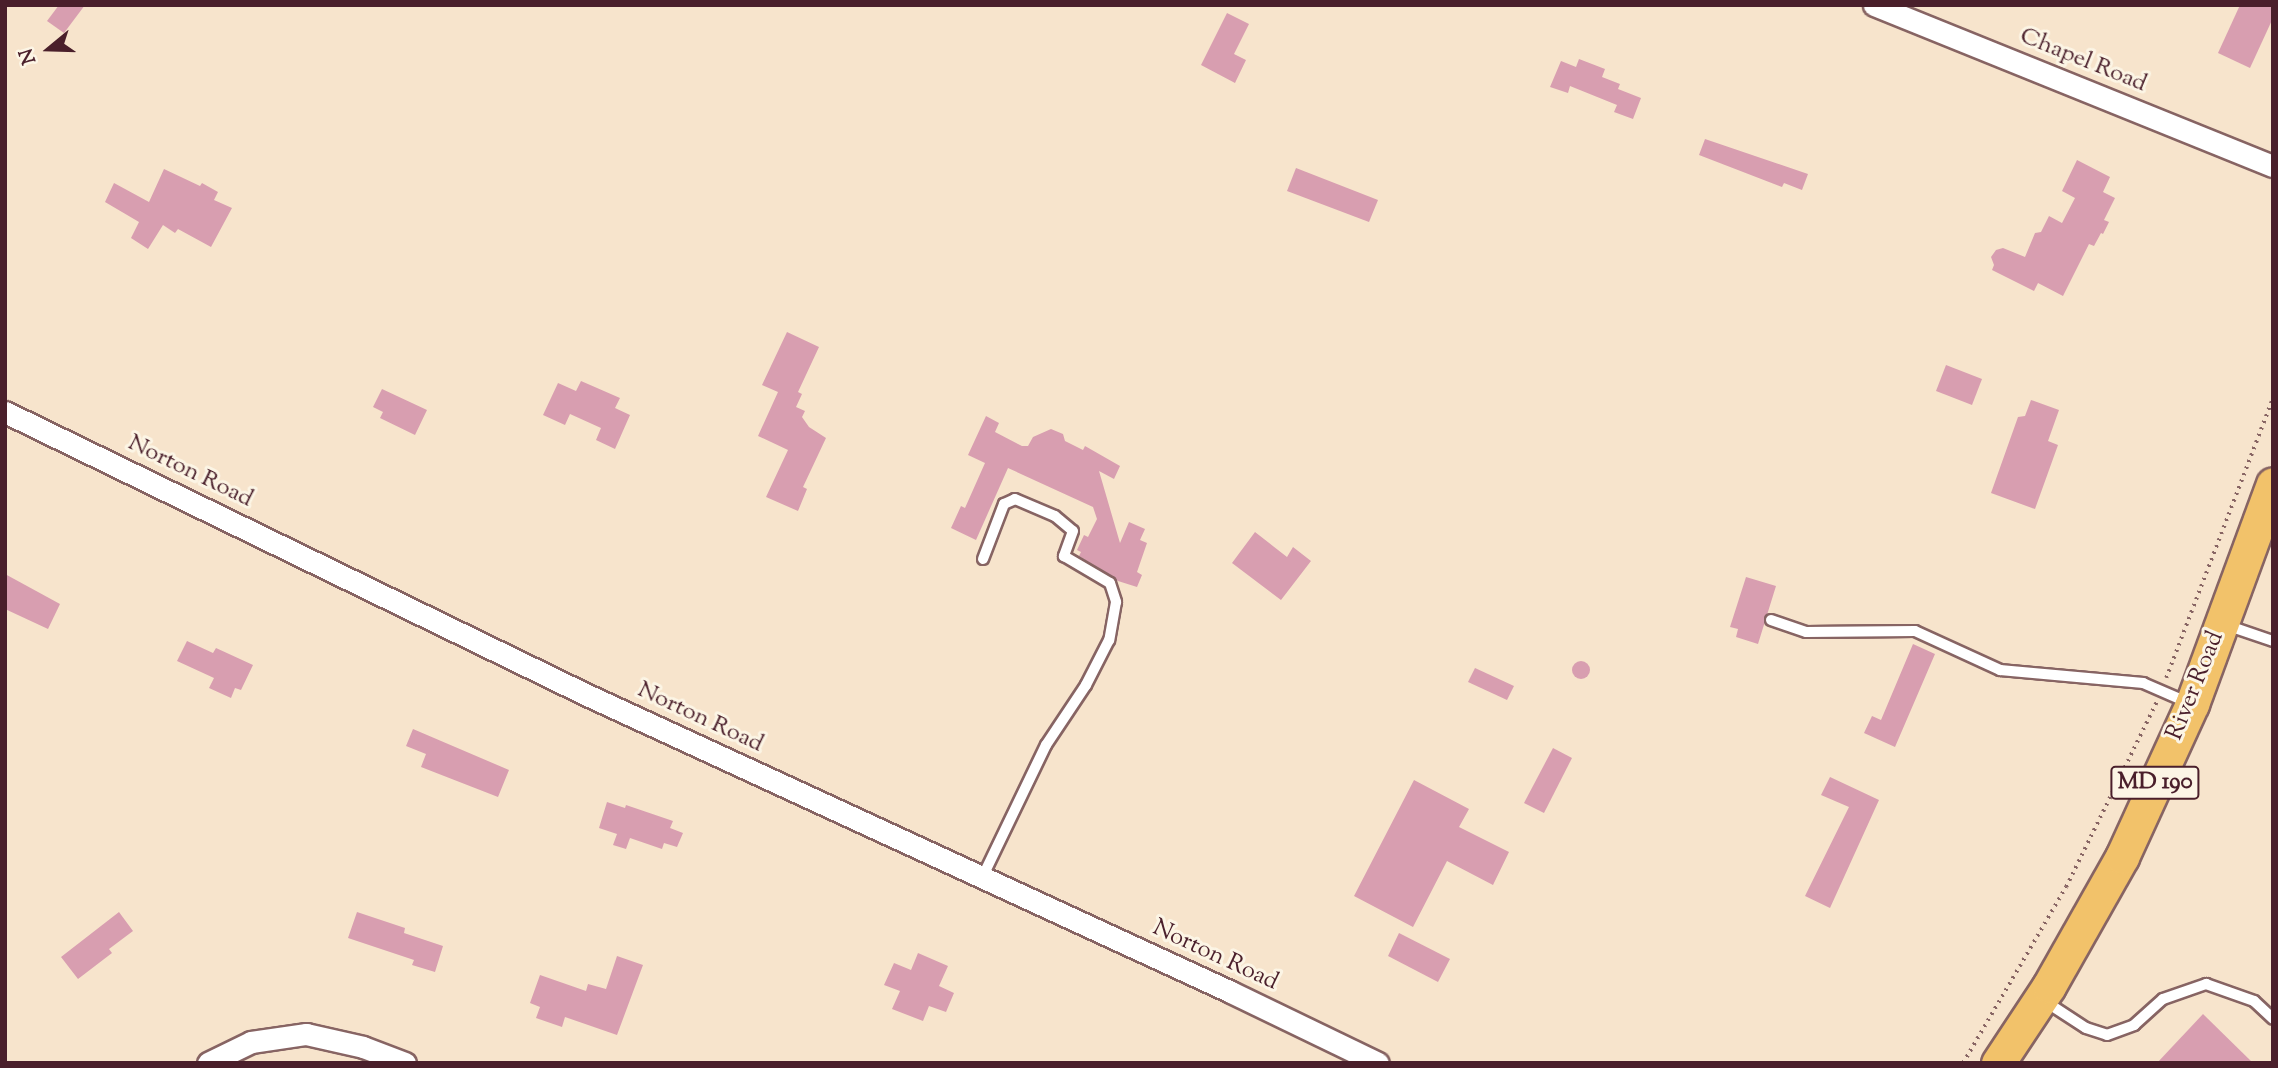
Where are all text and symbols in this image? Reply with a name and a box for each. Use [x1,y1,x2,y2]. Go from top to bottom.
north arrow [14,14,84,84]
street label: Chapel Road [2015,22,2151,100]
text: N [13,44,44,68]
street label: Norton Road [123,429,257,515]
street label: River Road [2161,627,2231,745]
street label: Norton Road [632,676,768,760]
road number: MD 190 [2110,764,2200,803]
street label: Norton Road [1147,914,1283,998]

